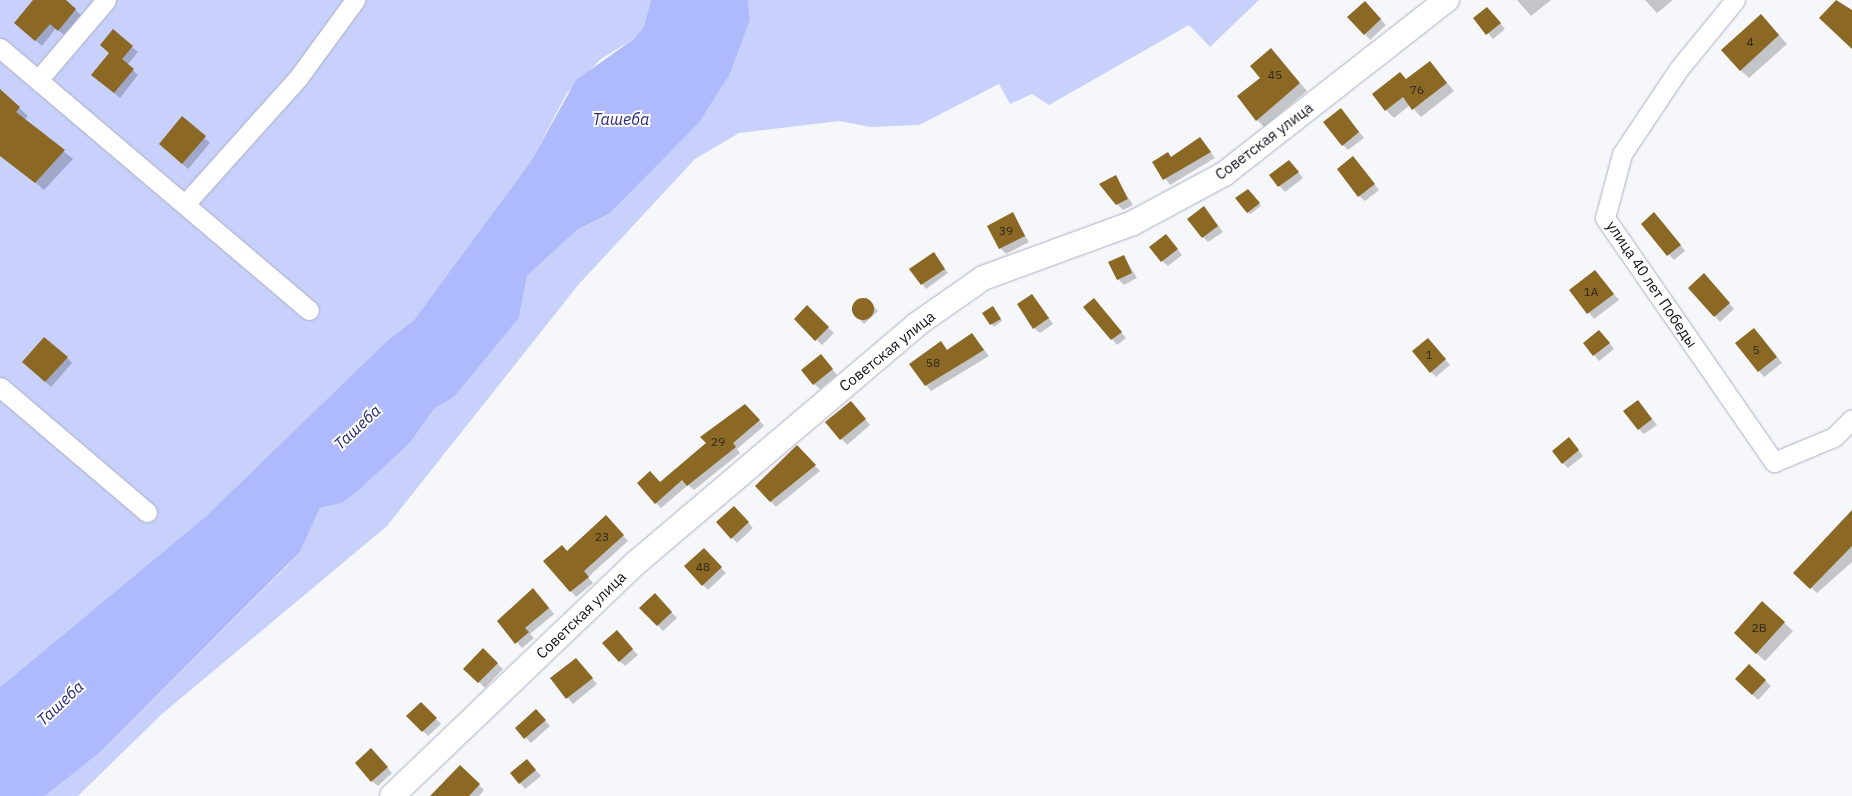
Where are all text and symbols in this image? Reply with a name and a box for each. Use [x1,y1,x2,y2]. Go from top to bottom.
house number: 4 [1746,35,1754,49]
house number: 45 [1268,68,1282,82]
house number: 76 [1410,83,1424,97]
street label: Советская улица [1212,98,1316,184]
water label: Ташеба [593,109,649,129]
street label: улица 40 лет Победы [1603,217,1701,351]
house number: 39 [999,224,1013,238]
house number: 1А [1584,285,1598,299]
street label: Советская улица [836,307,938,395]
house number: 5 [1752,343,1760,357]
house number: 1 [1425,348,1433,362]
house number: 58 [926,356,940,370]
water label: Ташеба [330,401,384,453]
house number: 29 [711,435,725,449]
house number: 23 [595,530,609,544]
house number: 48 [696,560,710,574]
street label: Советская улица [532,568,630,662]
house number: 2В [1751,621,1767,635]
water label: Ташеба [33,677,87,729]

